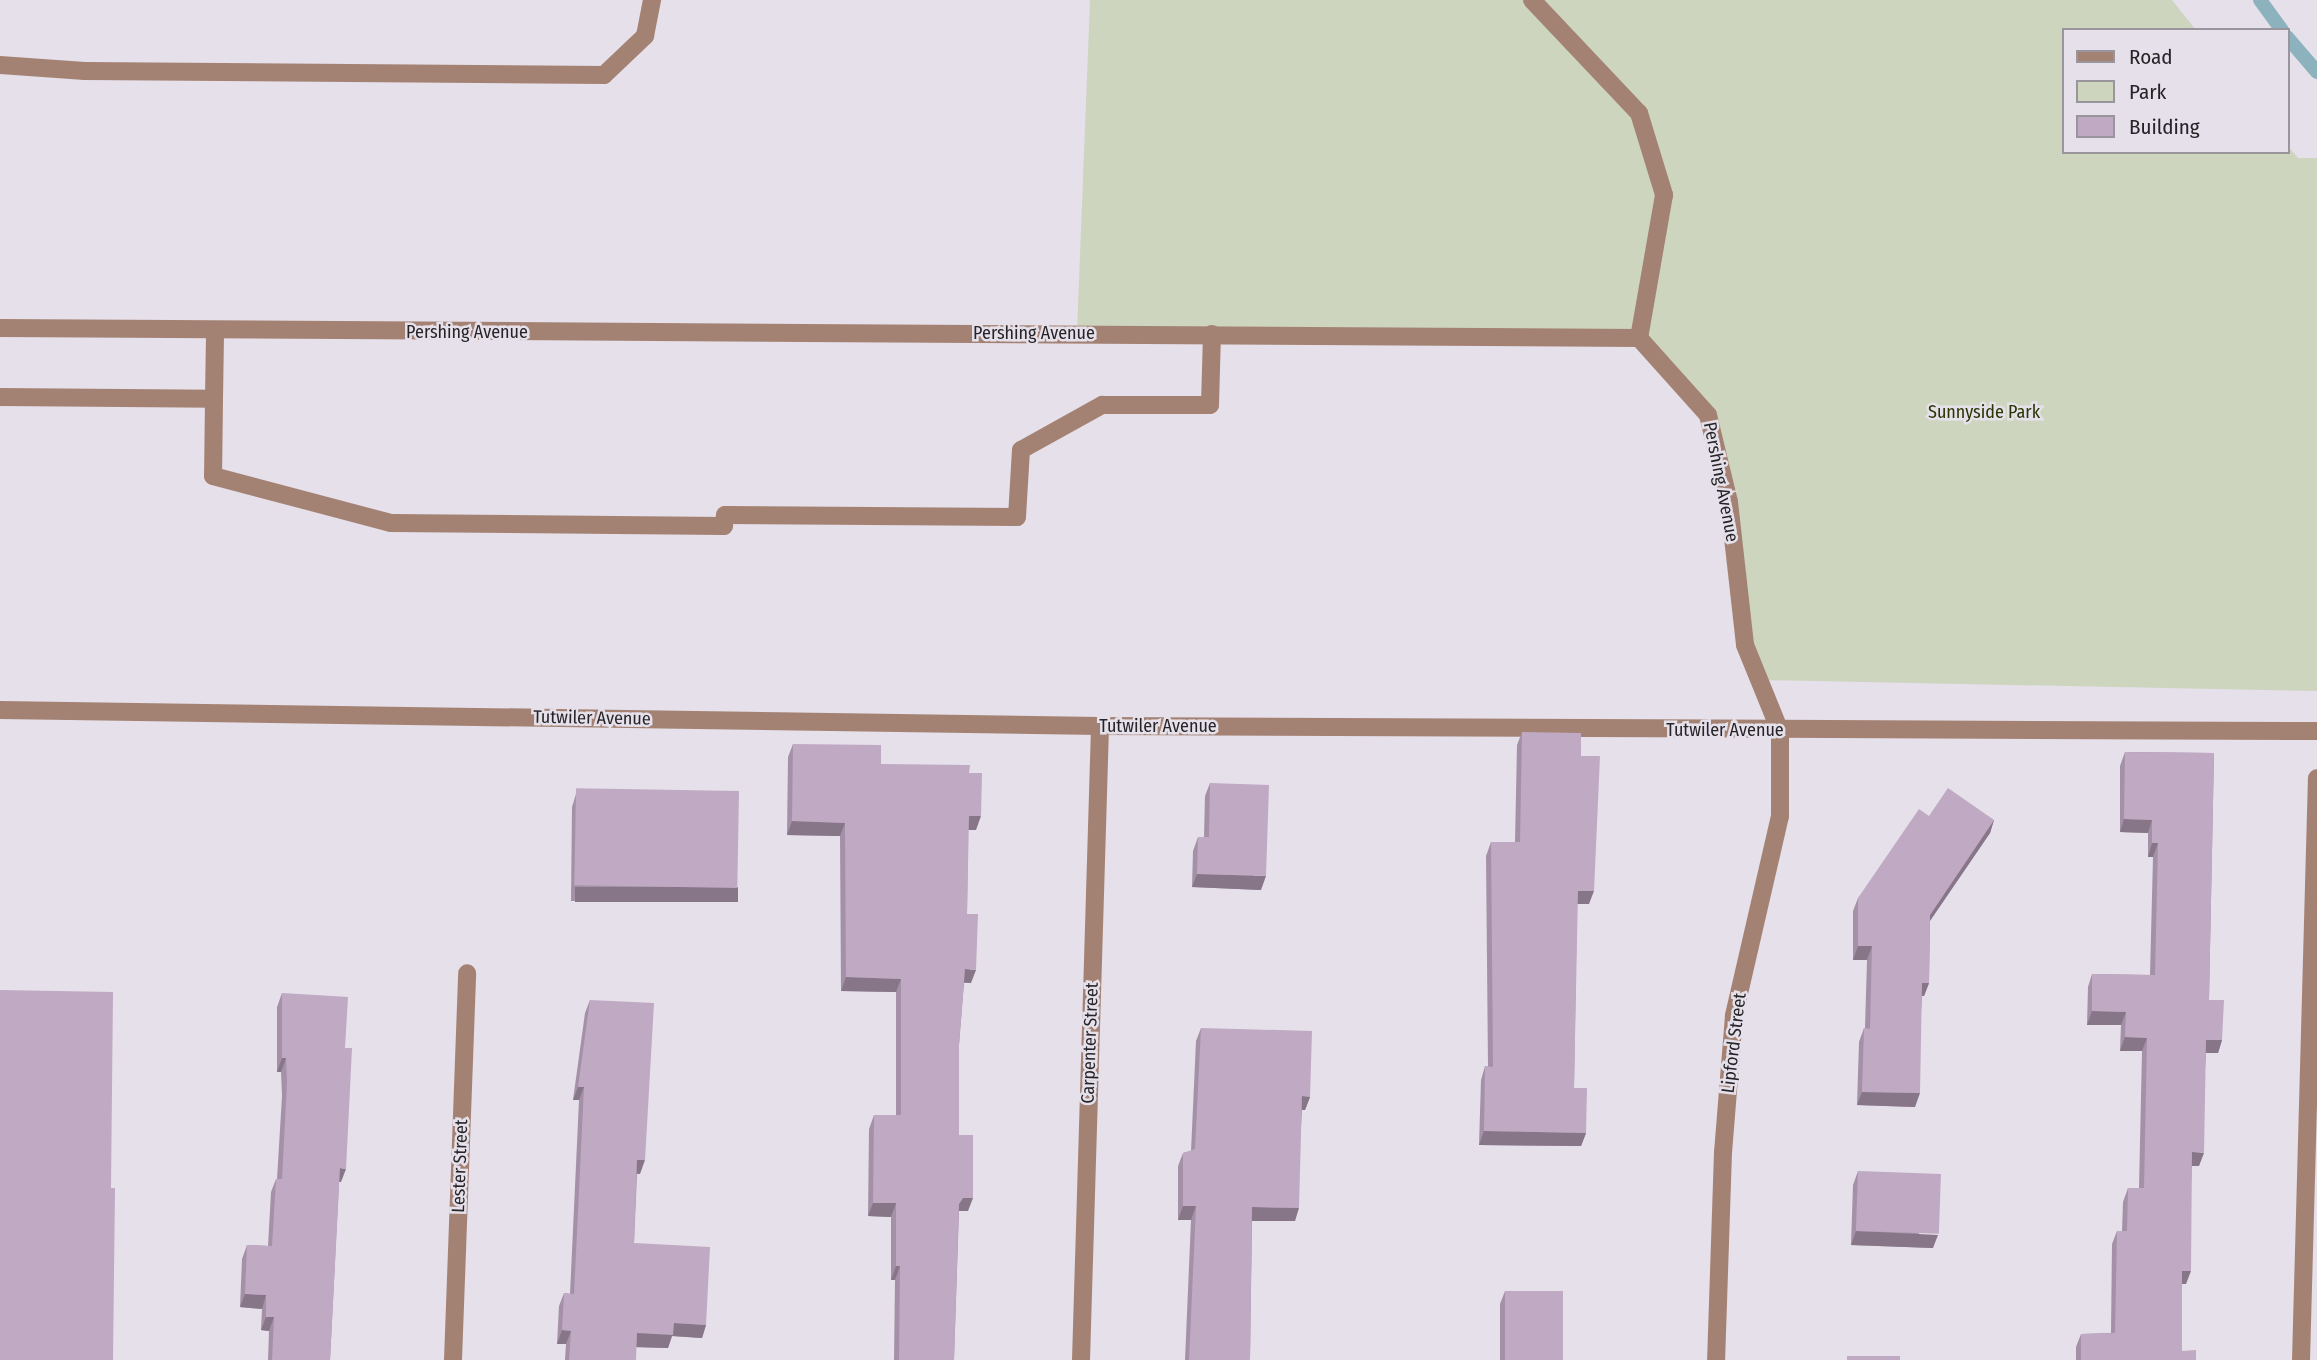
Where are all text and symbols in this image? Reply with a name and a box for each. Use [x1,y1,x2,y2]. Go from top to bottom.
legend [2062,28,2289,154]
text: Road [2129,44,2173,70]
text: Park [2129,79,2166,105]
text: Building [2129,114,2200,140]
street label: Pershing Avenue [406,321,528,343]
street label: Pershing Avenue [973,322,1095,344]
park label: Sunnyside Park [1928,401,2040,423]
street label: Pershing Avenue [1699,420,1743,544]
street label: Tutwiler Avenue [533,706,651,730]
street label: Tutwiler Avenue [1099,715,1217,737]
street label: Tutwiler Avenue [1666,719,1784,741]
street label: Carpenter Street [1077,982,1103,1104]
street label: Lipford Street [1717,992,1751,1094]
street label: Lester Street [448,1119,472,1213]

